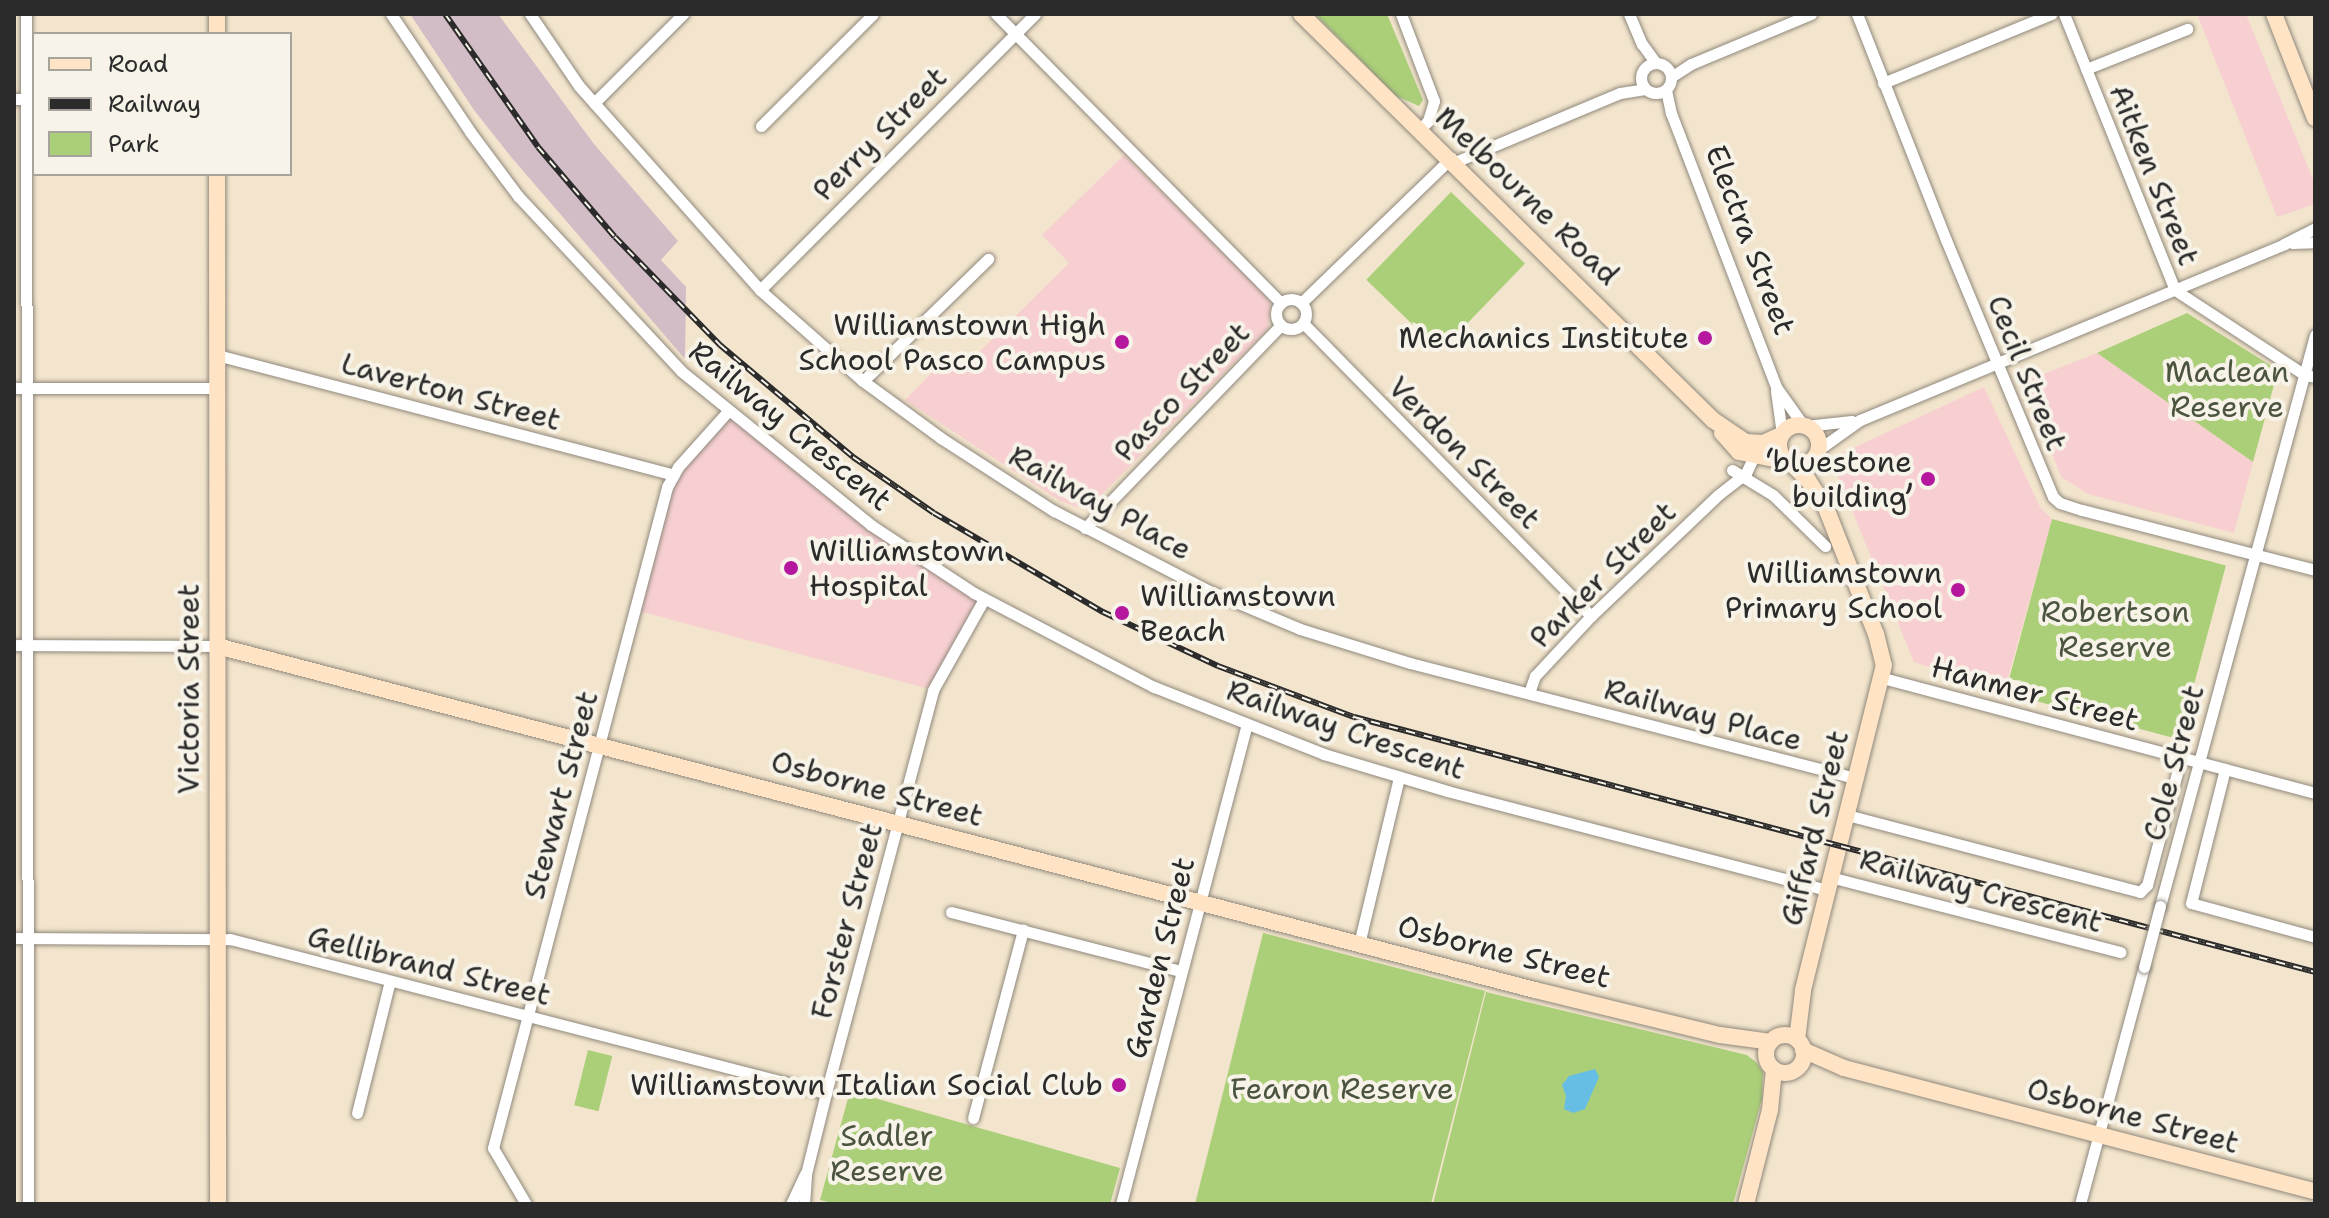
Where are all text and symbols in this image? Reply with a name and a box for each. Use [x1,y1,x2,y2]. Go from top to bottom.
legend [32,32,292,176]
text: Road [108,48,168,80]
street label: Perry Street [805,59,955,209]
street label: Aitken Street [2101,79,2207,271]
text: Railway [108,88,201,120]
street label: Melbourne Road [1428,99,1626,293]
text: Park [108,128,160,160]
street label: Electra Street [1697,140,1803,340]
street label: Cecil Street [1979,290,2075,456]
place label: Williamstown High School Pasco Campus [798,307,1106,378]
street label: Pasco Street [1107,315,1257,469]
place label: Mechanics Institute [1398,320,1689,356]
marker: Mechanics Institute [1696,329,1714,347]
street label: Railway Crescent [682,333,898,519]
marker: Williamstown High School Pasco Campus [1113,333,1131,351]
street label: Laverton Street [337,345,565,439]
park label: Maclean Reserve [2165,354,2289,424]
street label: Verdon Street [1380,369,1548,537]
street label: Railway Place [1002,438,1198,568]
place label: ‘bluestone building’ [1766,444,1912,514]
marker: ‘bluestone building’ [1919,470,1937,488]
street label: Parker Street [1522,494,1684,656]
place label: Williamstown Hospital [809,533,1005,604]
place label: Williamstown Primary School [1725,555,1942,626]
marker: Williamstown Hospital [780,557,802,579]
place label: Williamstown Beach [1140,578,1336,648]
marker: Williamstown Primary School [1949,581,1967,599]
street label: Victoria Street [171,584,207,794]
park label: Robertson Reserve [2040,594,2190,664]
marker: Williamstown Beach [1111,602,1133,624]
street label: Hanmer Street [1927,649,2143,739]
street label: Railway Place [1600,671,1806,759]
street label: Railway Crescent [1222,672,1470,788]
street label: Cole Street [2136,681,2212,845]
street label: Stewart Street [516,687,606,903]
street label: Giffard Street [1773,727,1857,929]
street label: Osborne Street [767,743,987,835]
street label: Forster Street [803,819,891,1023]
street label: Railway Crescent [1856,841,2106,941]
street label: Garden Street [1118,854,1202,1062]
street label: Osborne Street [1394,908,1614,996]
street label: Gellibrand Street [304,918,554,1014]
place label: Williamstown Italian Social Club [630,1067,1103,1103]
street label: Osborne Street [2023,1070,2243,1162]
park label: Fearon Reserve [1230,1071,1454,1107]
marker: Williamstown Italian Social Club [1110,1076,1128,1094]
park label: Sadler Reserve [830,1118,944,1188]

